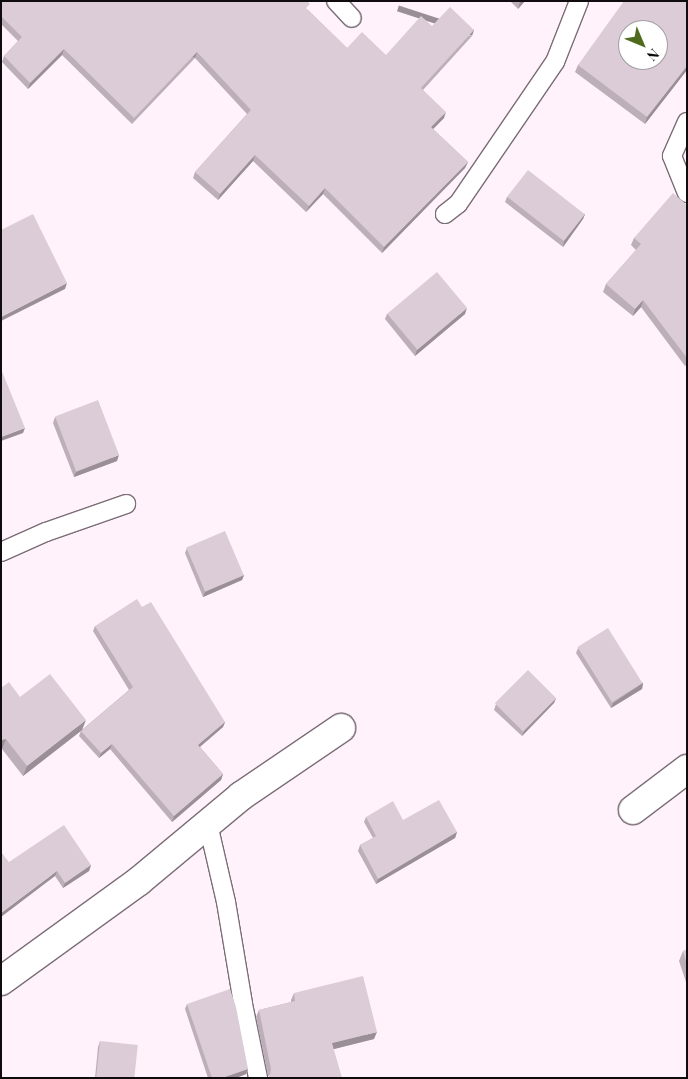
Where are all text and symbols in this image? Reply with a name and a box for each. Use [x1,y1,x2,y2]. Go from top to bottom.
north arrow [618,20,668,70]
text: N [643,45,664,66]

